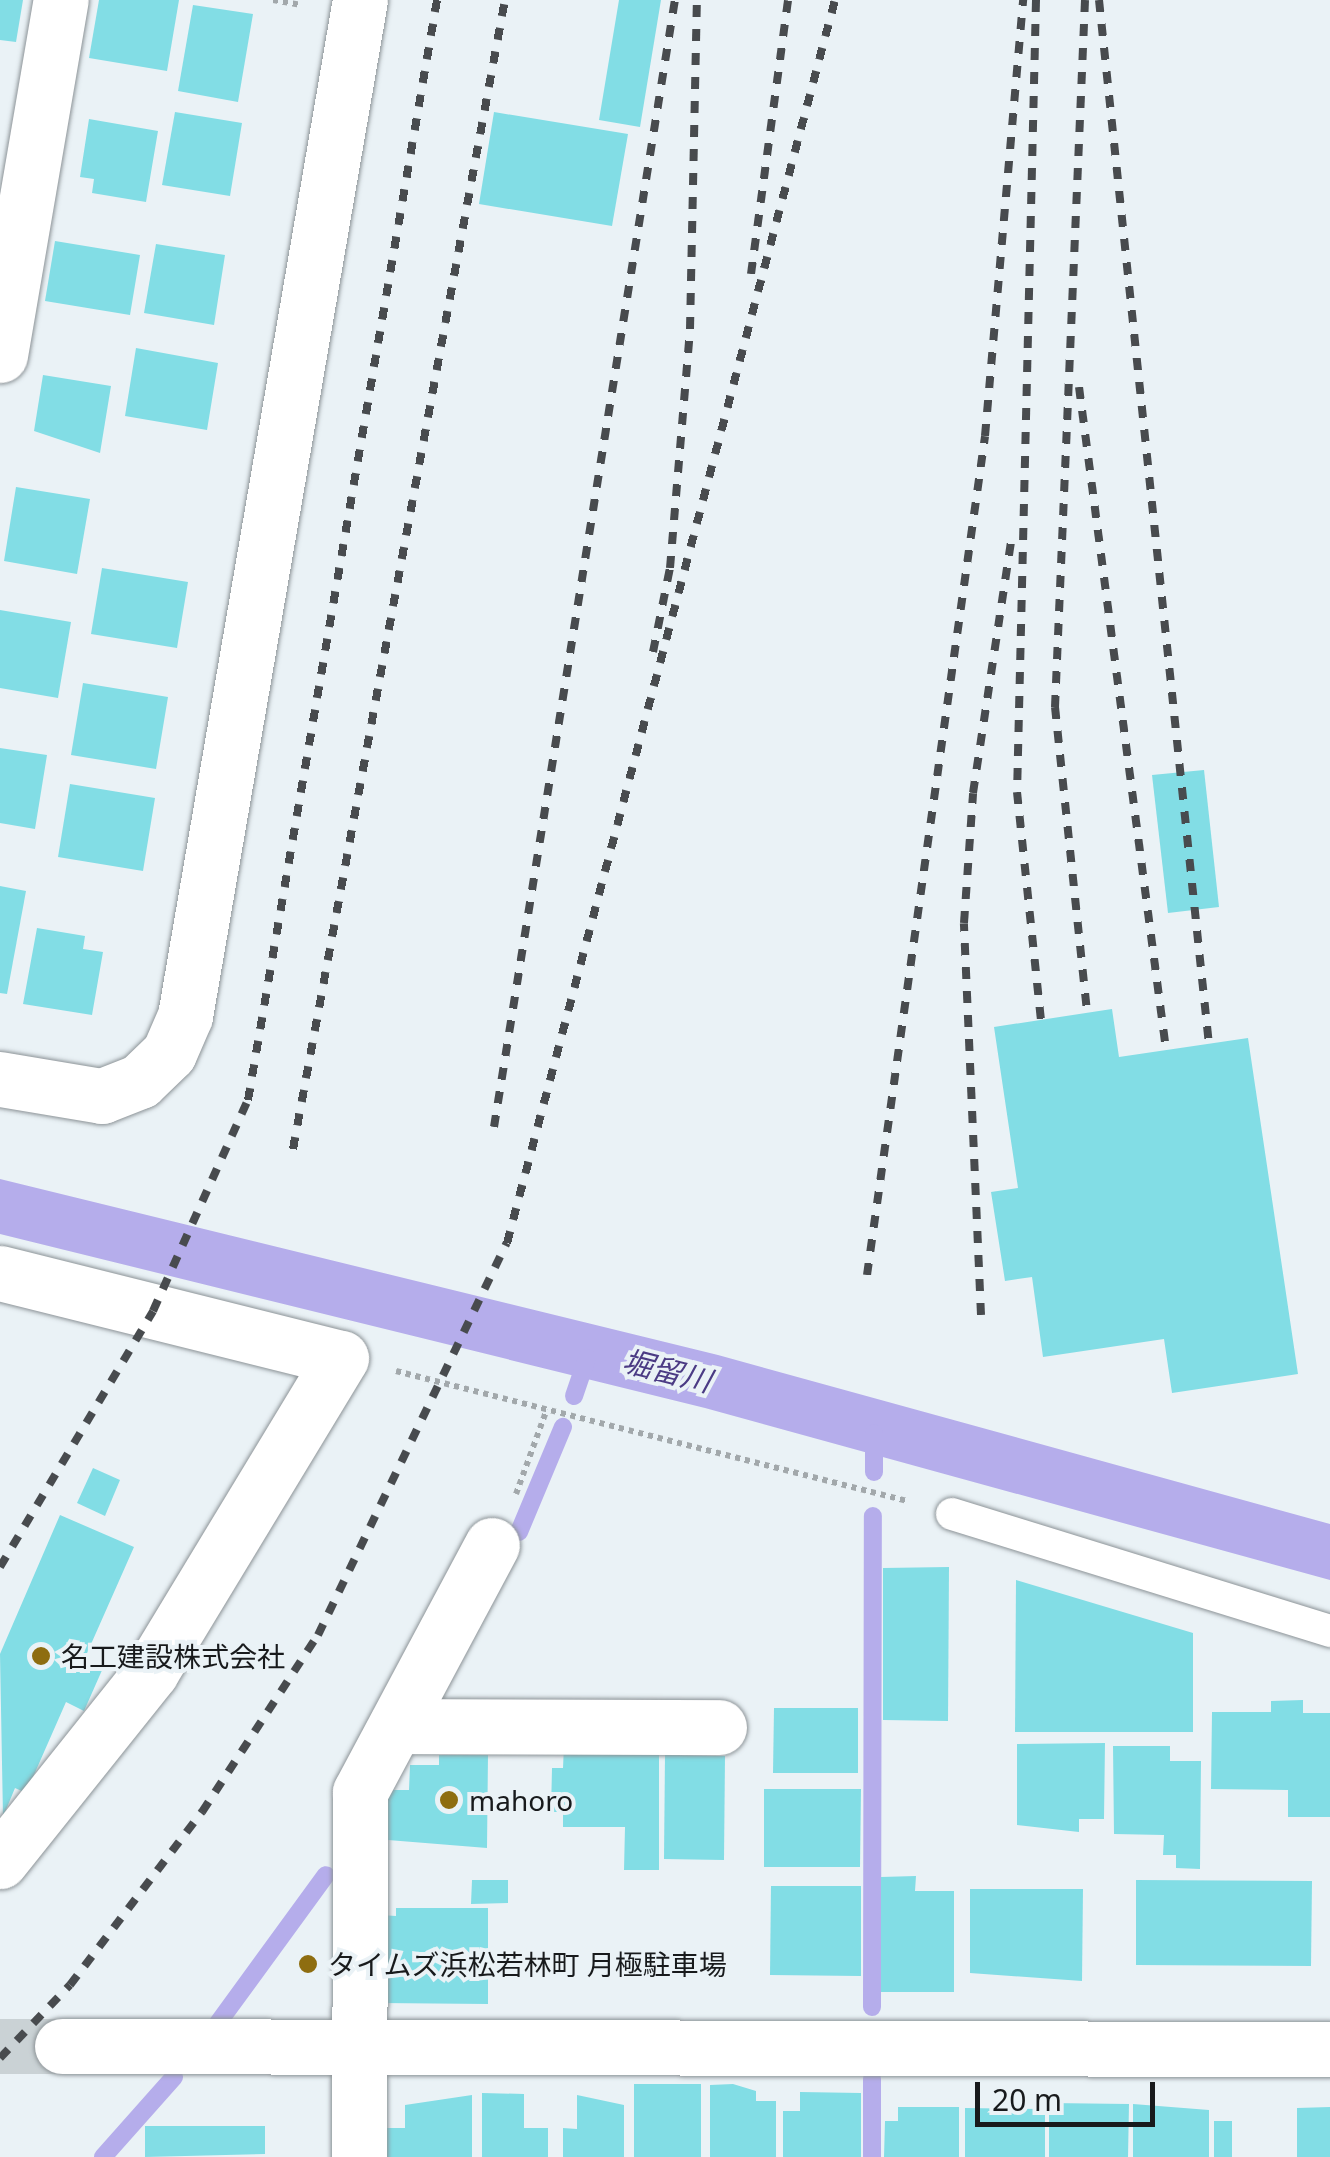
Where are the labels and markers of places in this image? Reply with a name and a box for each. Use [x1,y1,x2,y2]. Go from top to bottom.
place label: 名工建設株式会社 [61,1639,285,1673]
marker: 名工建設株式会社 [30,1645,52,1667]
place label: mahoro [469,1783,573,1817]
marker: mahoro [438,1789,460,1811]
place label: タイムズ浜松若林町 月極駐車場 [328,1947,727,1981]
marker: タイムズ浜松若林町 月極駐車場 [297,1953,319,1975]

